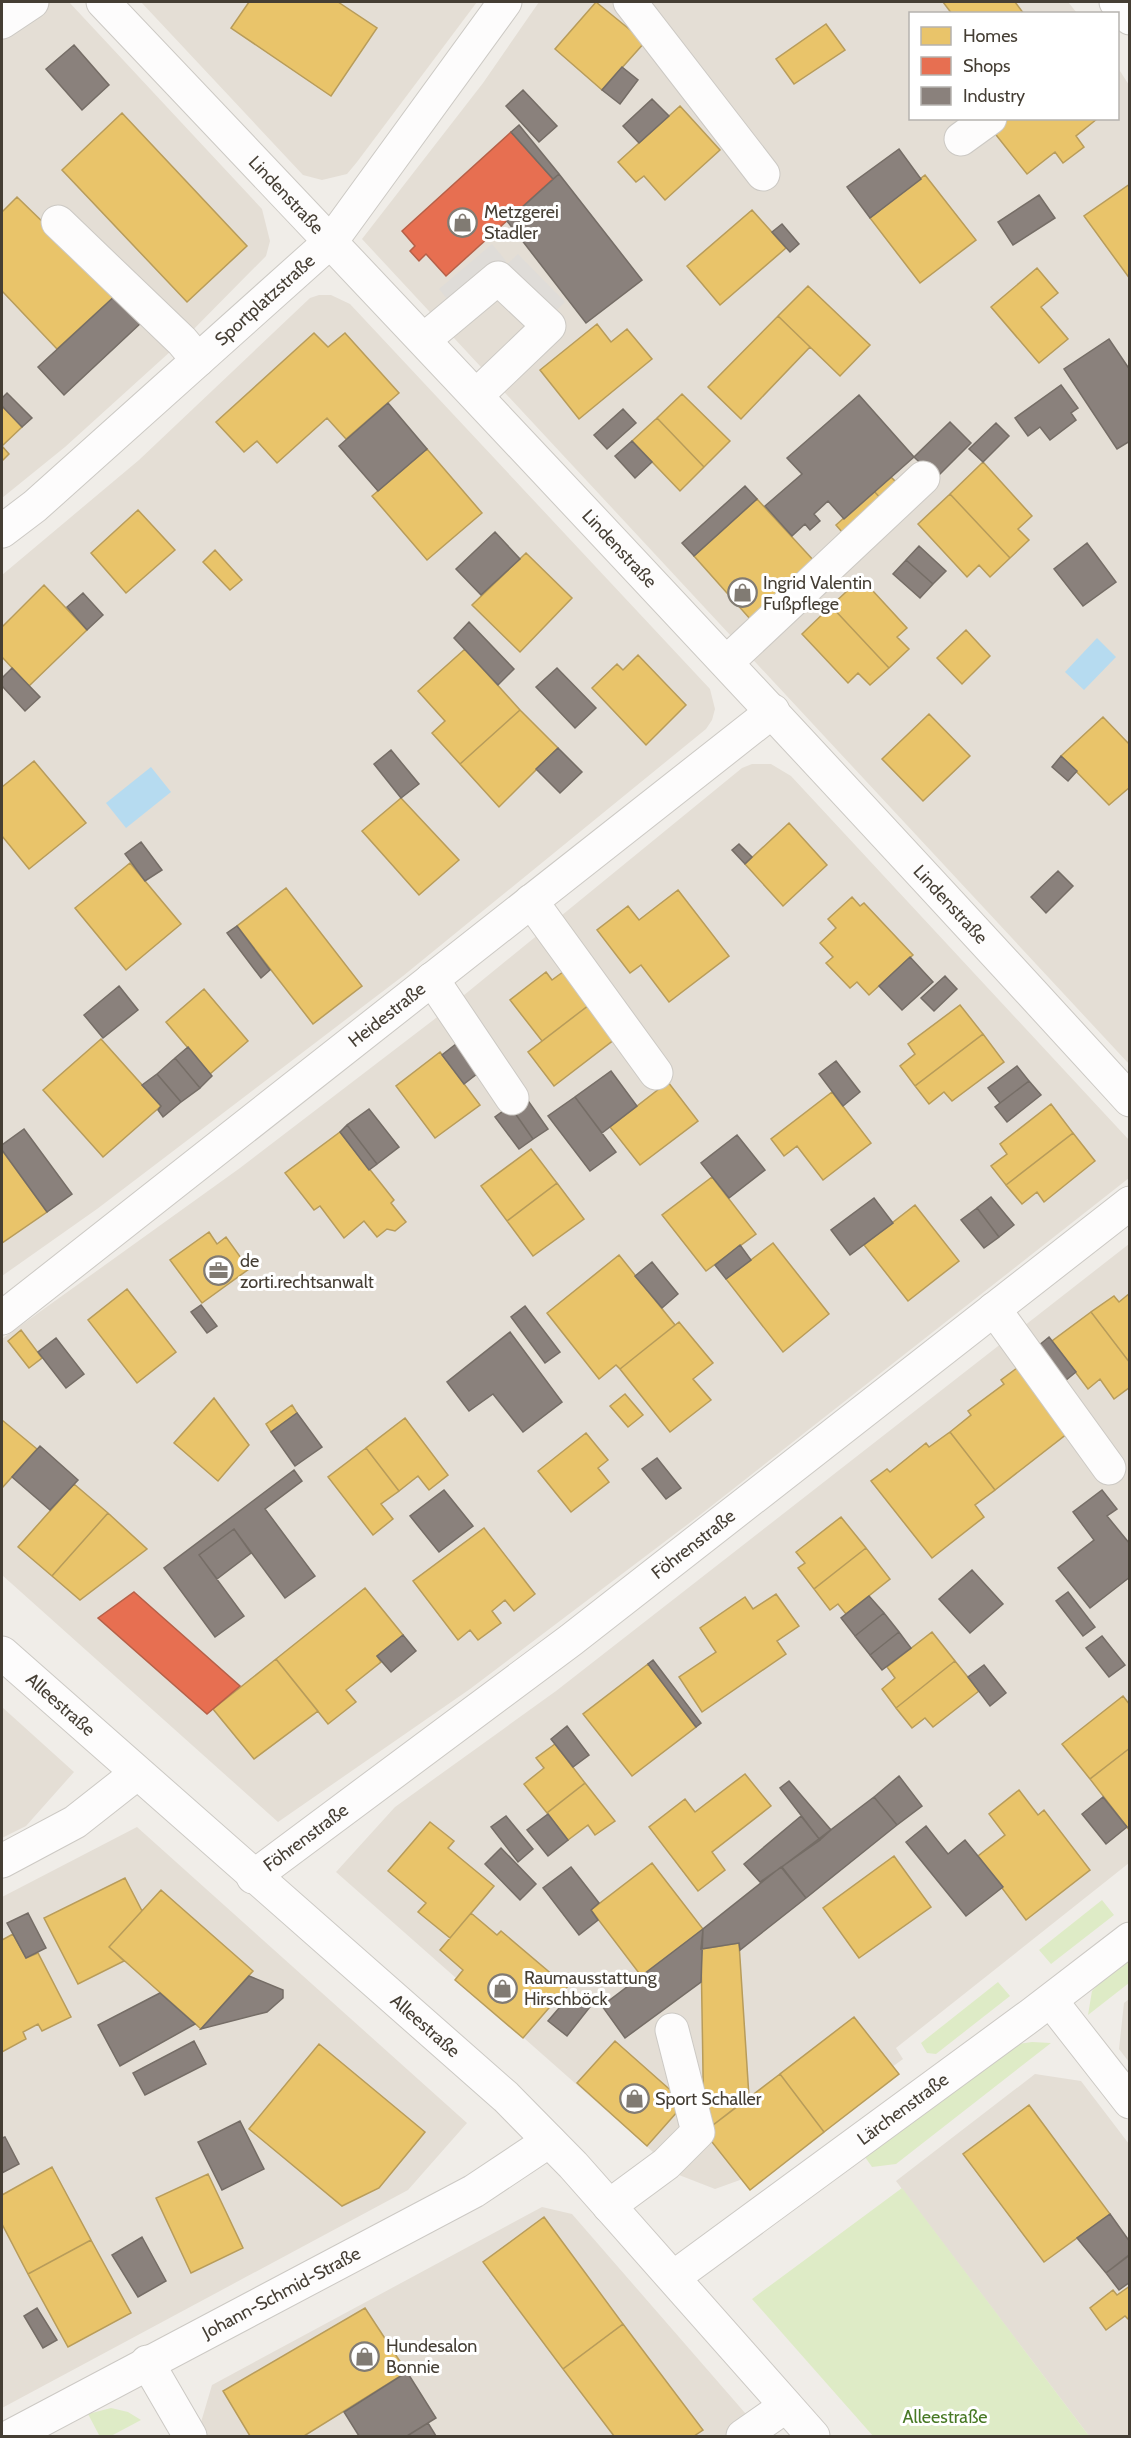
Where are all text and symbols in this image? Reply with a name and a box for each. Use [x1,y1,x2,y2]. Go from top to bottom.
legend [909,12,1119,120]
text: Homes [963,25,1018,47]
text: Shops [963,55,1011,77]
text: Industry [963,85,1025,107]
street label: Lindenstraße [244,151,328,239]
place label: Metzgerei Stadler [484,201,559,244]
shop icon: Metzgerei Stadler [447,206,479,238]
street label: Sportplatzstraße [210,250,319,351]
street label: Lindenstraße [577,505,661,592]
place label: Ingrid Valentin Fußpflege [763,572,872,615]
shop icon: Ingrid Valentin Fußpflege [726,577,758,609]
street label: Lindenstraße [909,860,992,948]
street label: Heidestraße [344,978,430,1052]
place label: de zorti.rechtsanwalt [240,1250,374,1293]
office icon: de zorti.rechtsanwalt [203,1255,235,1287]
street label: Föhrenstraße [647,1505,740,1584]
street label: Alleestraße [21,1668,100,1741]
street label: Föhrenstraße [259,1799,353,1876]
place label: Raumausstattung Hirschböck [524,1967,658,2010]
shop icon: Raumausstattung Hirschböck [487,1972,519,2004]
street label: Alleestraße [386,1989,464,2062]
street label: Lärchenstraße [853,2068,953,2150]
shop icon: Sport Schaller [618,2083,650,2115]
place label: Sport Schaller [655,2088,762,2110]
street label: Johann-Schmid-Straße [198,2242,364,2344]
place label: Hundesalon Bonnie [386,2335,477,2378]
shop icon: Hundesalon Bonnie [349,2340,381,2372]
park label: Alleestraße [902,2406,988,2428]

